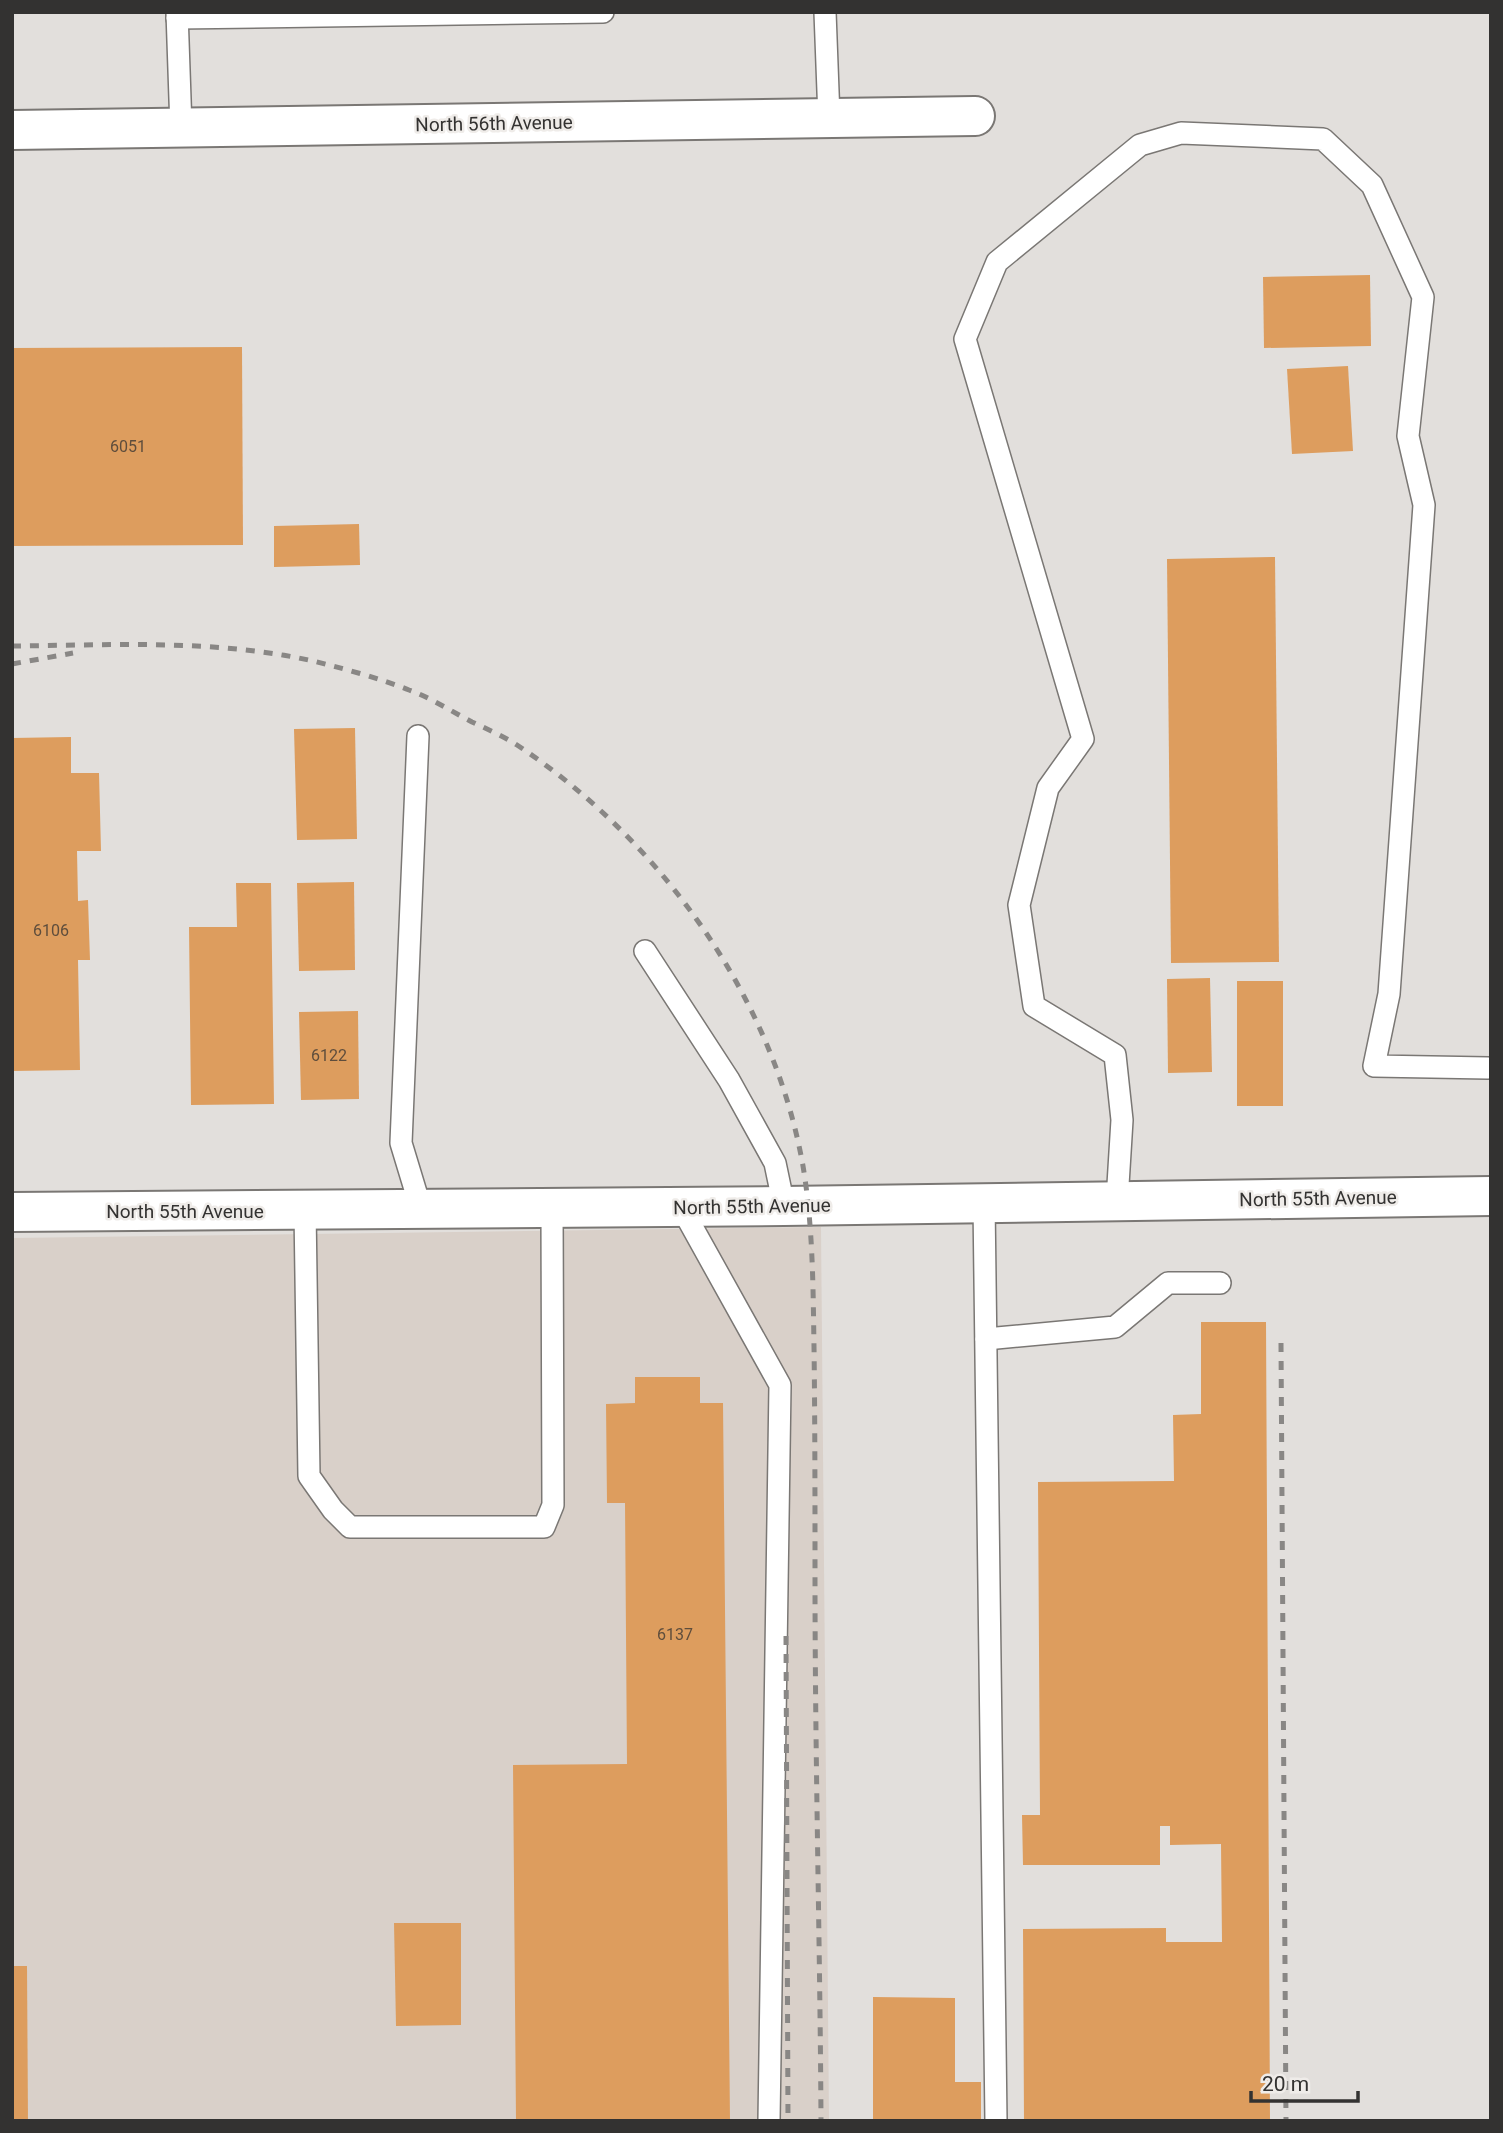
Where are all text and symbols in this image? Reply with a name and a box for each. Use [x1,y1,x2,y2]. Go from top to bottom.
street label: North 56th Avenue [415,111,573,136]
house number: 6051 [110,437,146,456]
house number: 6106 [33,921,69,940]
house number: 6122 [311,1046,347,1065]
street label: North 55th Avenue [1239,1186,1397,1211]
street label: North 55th Avenue [673,1194,831,1219]
street label: North 55th Avenue [106,1200,264,1223]
house number: 6137 [657,1625,693,1644]
scale bar [1251,2060,1358,2104]
text: 20 m [1262,2072,1309,2096]

